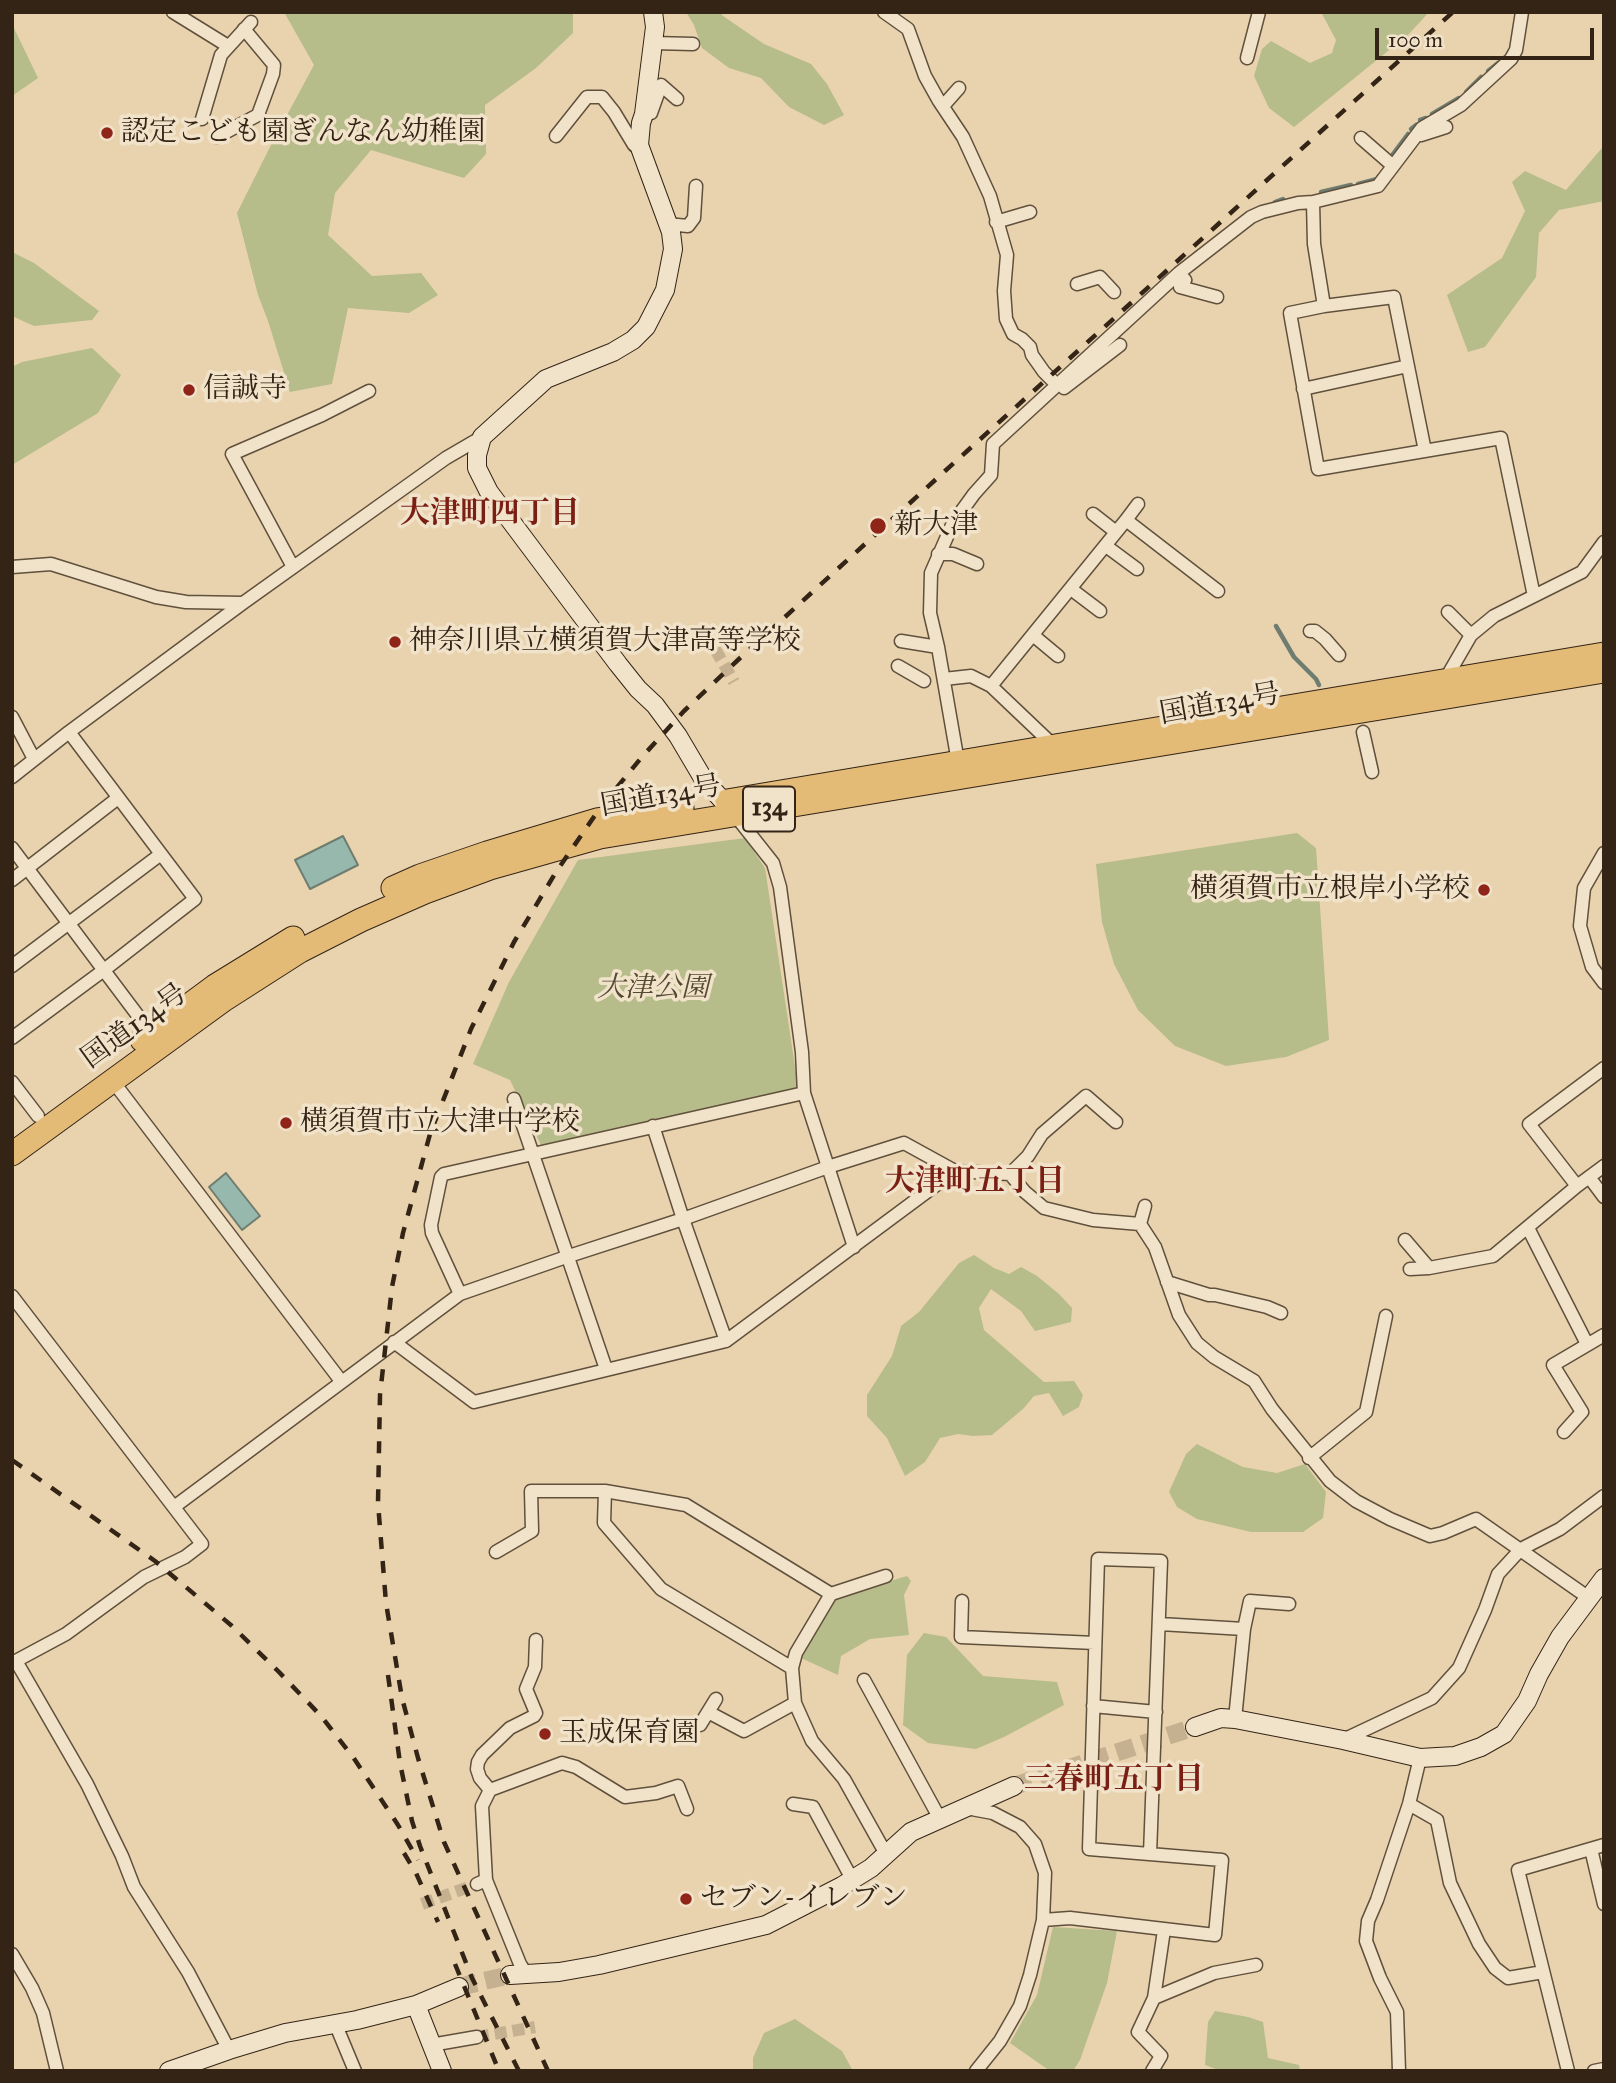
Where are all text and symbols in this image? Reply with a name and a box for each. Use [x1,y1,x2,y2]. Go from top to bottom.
scale bar [1378,14,1597,58]
text: 100 m [1388,27,1443,53]
place label: 認定こども園ぎんなん幼稚園 [121,116,485,150]
marker: 認定こども園ぎんなん幼稚園 [99,125,115,141]
place label: 信誠寺 [203,373,287,407]
marker: 信誠寺 [181,382,197,398]
district label: 大津町四丁目 [400,497,580,533]
place label: 新大津 [894,509,978,543]
marker: 新大津 [868,516,888,536]
place label: 神奈川県立横須賀大津高等学校 [409,625,801,659]
marker: 神奈川県立横須賀大津高等学校 [387,634,403,650]
street label: 国道134号 [1157,678,1283,732]
street label: 国道134号 [598,770,724,824]
road number: 134 [743,786,795,832]
place label: 横須賀市立根岸小学校 [1190,873,1470,907]
marker: 横須賀市立根岸小学校 [1476,882,1492,898]
park label: 大津公園 [597,972,709,1006]
street label: 国道134号 [76,978,194,1076]
place label: 横須賀市立大津中学校 [300,1106,580,1140]
marker: 横須賀市立大津中学校 [278,1115,294,1131]
district label: 大津町五丁目 [885,1165,1065,1201]
place label: 玉成保育園 [559,1717,699,1751]
marker: 玉成保育園 [537,1726,553,1742]
district label: 三春町五丁目 [1024,1763,1204,1799]
place label: セブン-イレブン [700,1882,907,1916]
marker: セブン-イレブン [678,1891,694,1907]

